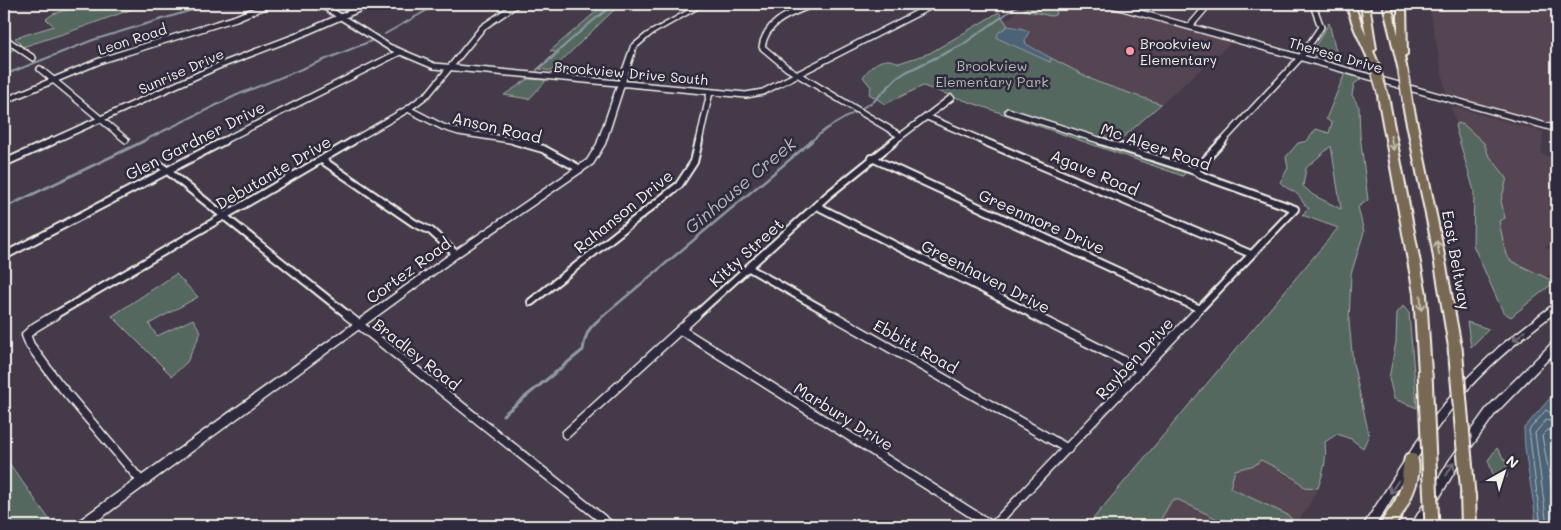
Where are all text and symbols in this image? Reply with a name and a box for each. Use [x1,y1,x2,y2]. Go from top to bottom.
street label: Leon Road [95,19,169,59]
street label: Theresa Drive [1287,32,1385,78]
place label: Brookview Elementary [1140,34,1217,69]
street label: Sunrise Drive [135,44,227,98]
marker: Brookview Elementary [1124,45,1136,57]
park label: Brookview Elementary Park [935,56,1049,91]
street label: Brookview Drive South [553,57,709,89]
street label: Glen Gardner Drive [122,96,268,184]
street label: Anson Road [450,107,544,147]
street label: Mc Aleer Road [1098,117,1214,175]
street label: Debutante Drive [211,130,335,214]
water label: Ginhouse Creek [679,131,801,239]
one-way arrow [1388,135,1398,151]
street label: Agave Road [1048,144,1142,200]
street label: Rahanson Drive [569,165,677,257]
street label: Greenmore Drive [976,184,1108,258]
street label: East Beltway [1438,209,1476,311]
street label: Kitty Street [704,213,788,291]
street label: Cortez Road [361,232,455,308]
street label: Greenhaven Drive [918,234,1054,318]
one-way arrow [1432,240,1442,256]
one-way arrow [1416,295,1425,311]
street label: Rayben Drive [1091,312,1177,404]
street label: Bradley Road [369,313,465,395]
street label: Ebbitt Road [870,314,962,378]
one-way arrow [1513,330,1526,342]
street label: Marbury Drive [790,377,898,455]
north arrow [1478,448,1528,498]
text: N [1502,451,1523,472]
one-way arrow [1446,463,1456,477]
one-way arrow [1388,480,1399,494]

